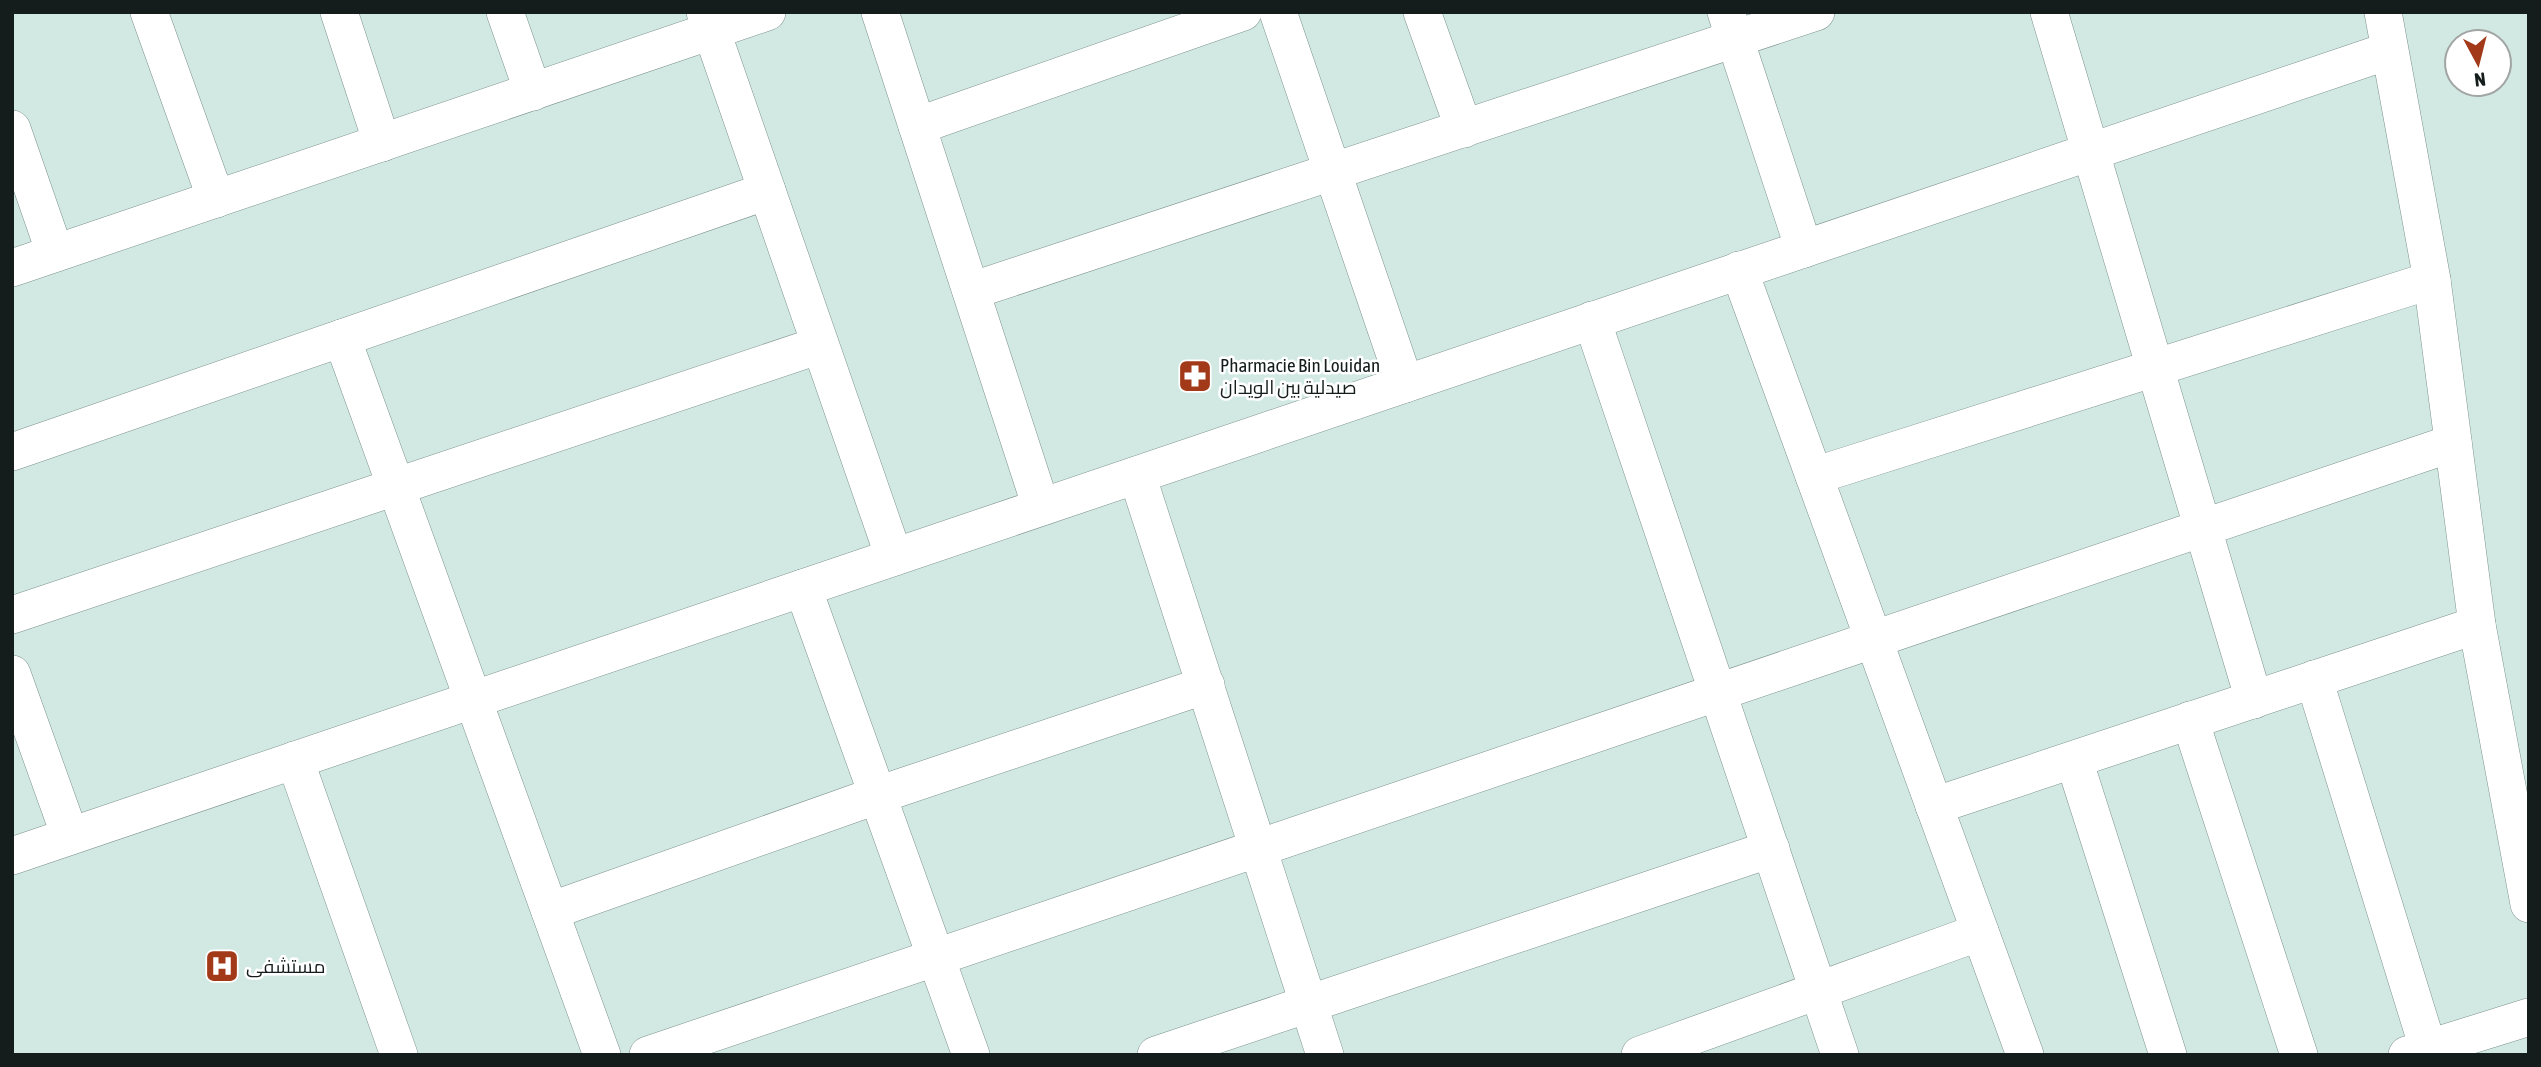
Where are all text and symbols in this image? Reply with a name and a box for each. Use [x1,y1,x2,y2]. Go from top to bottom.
north arrow [2443,28,2513,98]
text: N [2473,68,2487,91]
place label: Pharmacie Bin Louidan صيدلية بين الويدان [1220,354,1380,399]
pharmacy icon: Pharmacie Bin Louidan صيدلية بين الويدان [1176,357,1214,395]
hospital icon: مستشفى [203,947,241,985]
place label: مستشفى [246,955,325,978]

